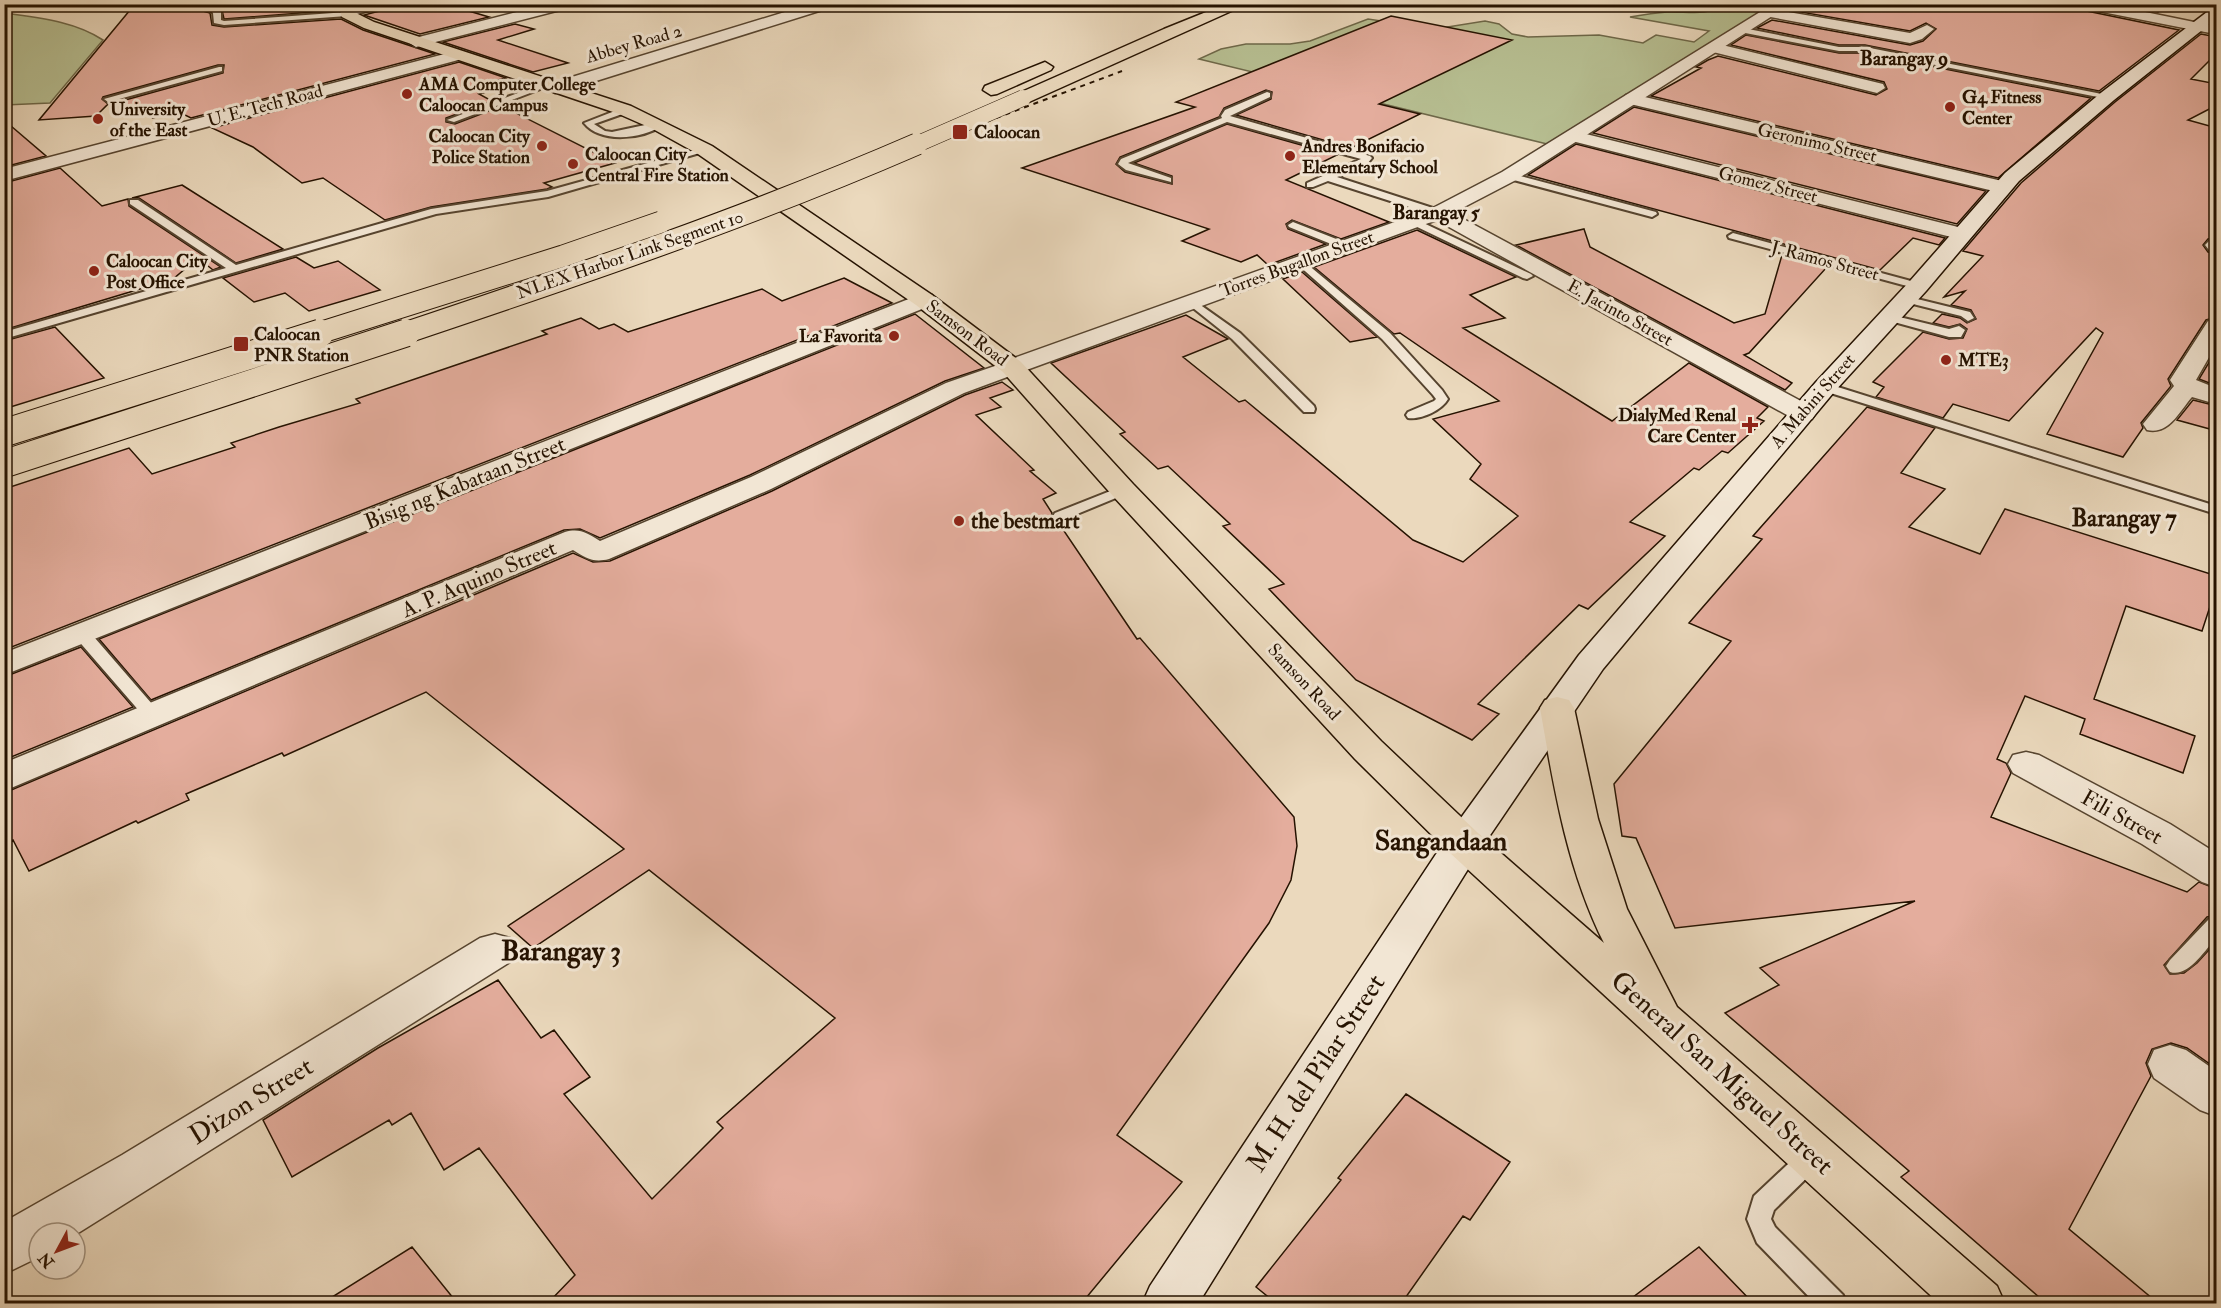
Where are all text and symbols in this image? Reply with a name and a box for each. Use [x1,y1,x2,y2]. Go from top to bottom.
street label: Abbey Road 2 [582,19,685,69]
district label: Barangay 9 [1860,46,1948,72]
place label: AMA Computer College Caloocan Campus [418,73,596,117]
street label: U. E. Tech Road [205,80,325,132]
place label: G4 Fitness Center [1962,86,2041,130]
marker: AMA Computer College Caloocan Campus [400,87,414,101]
place label: University of the East [110,98,187,142]
marker: G4 Fitness Center [1943,100,1957,114]
marker: University of the East [91,112,105,126]
street label: Geronimo Street [1755,118,1879,168]
place label: Caloocan [974,121,1041,144]
marker: Caloocan [951,123,969,141]
place label: Caloocan City Police Station [428,125,531,169]
place label: Andres Bonifacio Elementary School [1301,135,1438,179]
marker: Caloocan City Police Station [535,139,549,153]
place label: Caloocan City Central Fire Station [585,143,730,187]
marker: Andres Bonifacio Elementary School [1283,149,1297,163]
marker: Caloocan City Central Fire Station [566,157,580,171]
street label: Gomez Street [1716,162,1820,208]
district label: Barangay 5 [1393,200,1481,226]
street label: NLEX Harbor Link Segment 10 [514,205,746,305]
street label: Torres Bugallon Street [1217,225,1377,303]
street label: J. Ramos Street [1768,235,1881,286]
place label: Caloocan City Post Office [106,250,209,294]
marker: Caloocan City Post Office [87,264,101,278]
street label: E. Jacinto Street [1563,274,1677,352]
street label: Samson Road [921,295,1013,371]
place label: Caloocan PNR Station [254,323,350,367]
place label: La Favorita [799,325,883,348]
marker: La Favorita [887,329,901,343]
marker: Caloocan PNR Station [232,335,250,353]
street label: A. Mabini Street [1765,349,1861,454]
place label: MTE3 [1957,349,2009,372]
marker: MTE3 [1939,353,1953,367]
place label: DialyMed Renal Care Center [1618,404,1736,448]
marker: DialyMed Renal Care Center [1741,416,1759,434]
street label: Bisig ng Kabataan Street [360,430,570,536]
district label: Barangay 7 [2072,503,2177,534]
place label: the bestmart [971,507,1080,535]
marker: the bestmart [952,514,966,528]
street label: A. P. Aquino Street [396,534,561,625]
street label: Samson Road [1263,639,1346,725]
street label: Fili Street [2076,783,2168,851]
district label: Sangandaan [1375,824,1508,859]
district label: Barangay 3 [501,934,621,969]
street label: General San Miguel Street [1604,964,1840,1182]
street label: M. H. del Pilar Street [1240,968,1392,1178]
street label: Dizon Street [183,1050,319,1152]
north arrow [27,1221,87,1281]
text: N [34,1248,59,1273]

